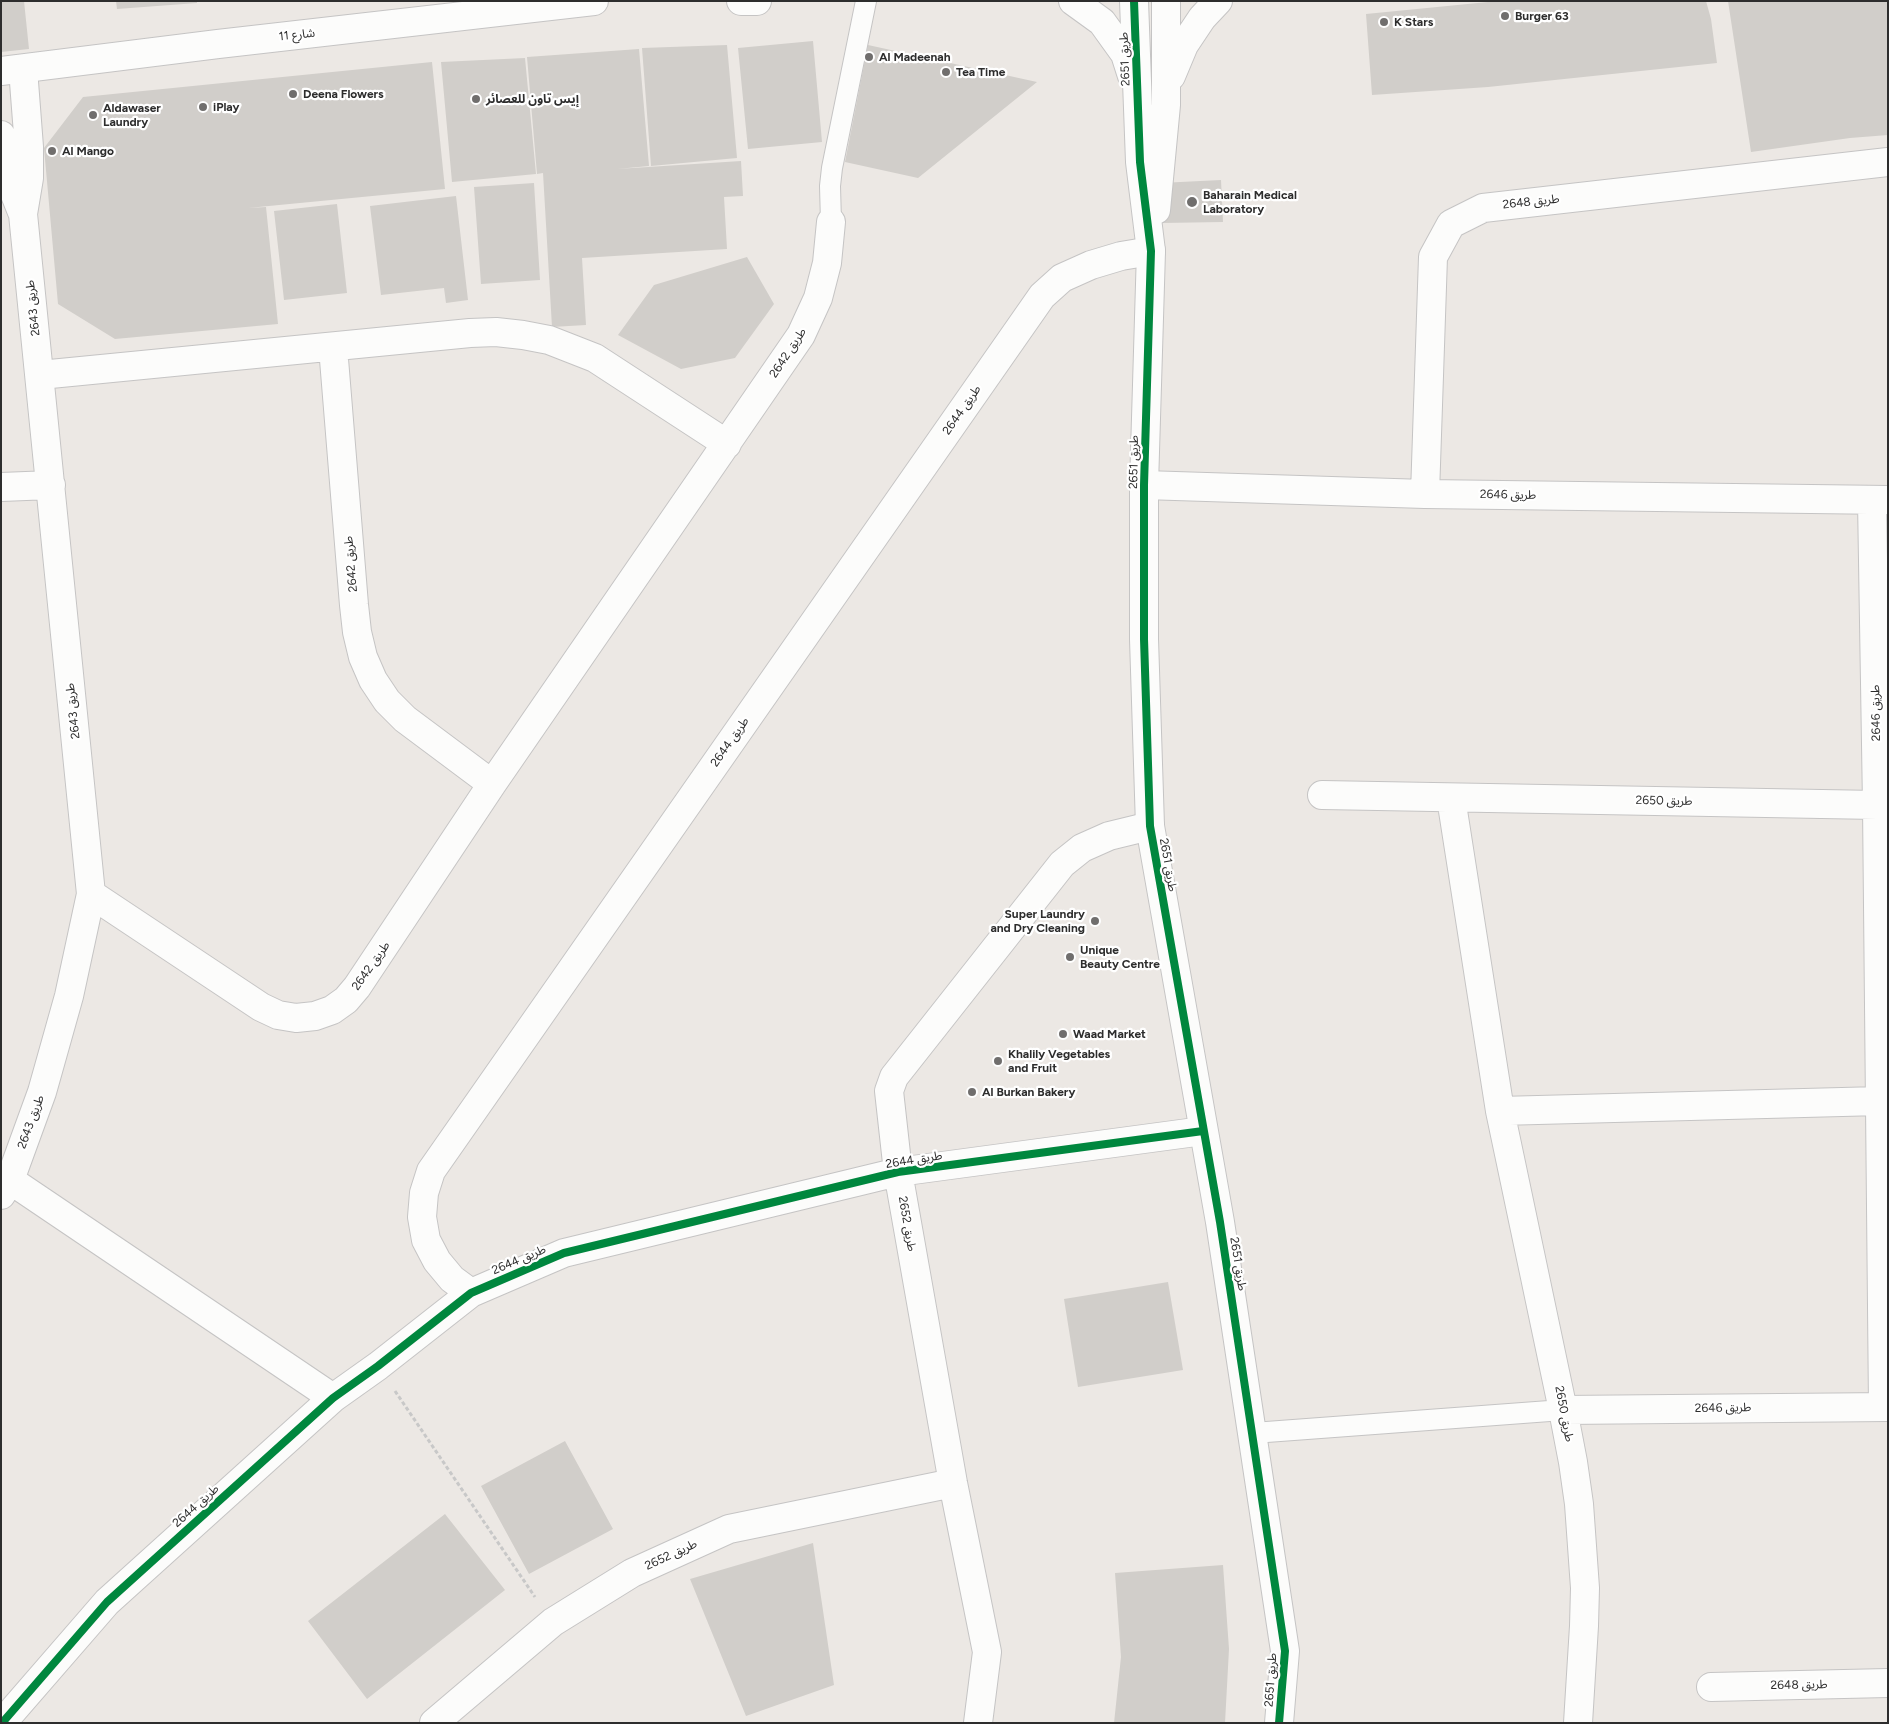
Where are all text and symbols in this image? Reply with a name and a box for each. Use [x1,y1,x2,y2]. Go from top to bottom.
place label: Burger 63 [1515,9,1569,23]
marker: Burger 63 [1499,10,1511,22]
place label: K Stars [1394,15,1433,29]
marker: K Stars [1378,16,1390,28]
street label: شارع 11 [278,26,316,44]
street label: طريق 2651 [1117,32,1133,86]
place label: Al Madeenah [879,50,951,64]
marker: Al Madeenah [863,51,875,63]
place label: Tea Time [956,65,1005,79]
marker: Tea Time [940,66,952,78]
place label: Deena Flowers [303,87,384,101]
marker: Deena Flowers [287,88,299,100]
place label: إيس تاون للعصائر [486,92,579,106]
marker: إيس تاون للعصائر [470,93,482,105]
place label: iPlay [213,100,239,114]
place label: Aldawaser Laundry [103,101,161,129]
marker: iPlay [197,101,209,113]
marker: Aldawaser Laundry [87,109,99,121]
place label: Al Mango [62,144,114,158]
marker: Al Mango [46,145,58,157]
place label: Baharain Medical Laboratory [1203,188,1297,216]
street label: طريق 2648 [1502,192,1560,212]
marker: Baharain Medical Laboratory [1185,195,1199,209]
street label: طريق 2643 [23,279,43,337]
street label: طريق 2642 [767,325,809,381]
street label: طريق 2644 [940,382,984,438]
street label: طريق 2651 [1126,435,1142,489]
street label: طريق 2646 [1480,487,1536,503]
street label: طريق 2642 [341,535,361,593]
street label: طريق 2643 [63,682,83,740]
street label: طريق 2646 [1868,685,1884,741]
street label: طريق 2644 [708,714,752,770]
street label: طريق 2650 [1635,793,1693,809]
street label: طريق 2651 [1156,837,1180,893]
place label: Super Laundry and Dry Cleaning [990,907,1085,935]
marker: Super Laundry and Dry Cleaning [1089,915,1101,927]
street label: طريق 2642 [349,939,393,993]
place label: Unique Beauty Centre [1080,943,1160,971]
marker: Unique Beauty Centre [1064,951,1076,963]
place label: Waad Market [1073,1027,1146,1041]
marker: Waad Market [1057,1028,1069,1040]
place label: Khalily Vegetables and Fruit [1008,1047,1110,1075]
marker: Khalily Vegetables and Fruit [992,1055,1004,1067]
place label: Al Burkan Bakery [982,1085,1075,1099]
marker: Al Burkan Bakery [966,1086,978,1098]
street label: طريق 2643 [15,1093,47,1151]
street label: طريق 2644 [885,1148,943,1172]
street label: طريق 2652 [895,1195,919,1253]
street label: طريق 2651 [1227,1236,1249,1292]
street label: طريق 2644 [490,1242,548,1278]
street label: طريق 2650 [1552,1385,1576,1443]
street label: طريق 2646 [1695,1400,1751,1416]
street label: طريق 2644 [170,1482,222,1530]
street label: طريق 2652 [643,1537,699,1573]
street label: طريق 2651 [1262,1653,1280,1707]
street label: طريق 2648 [1770,1677,1828,1693]

